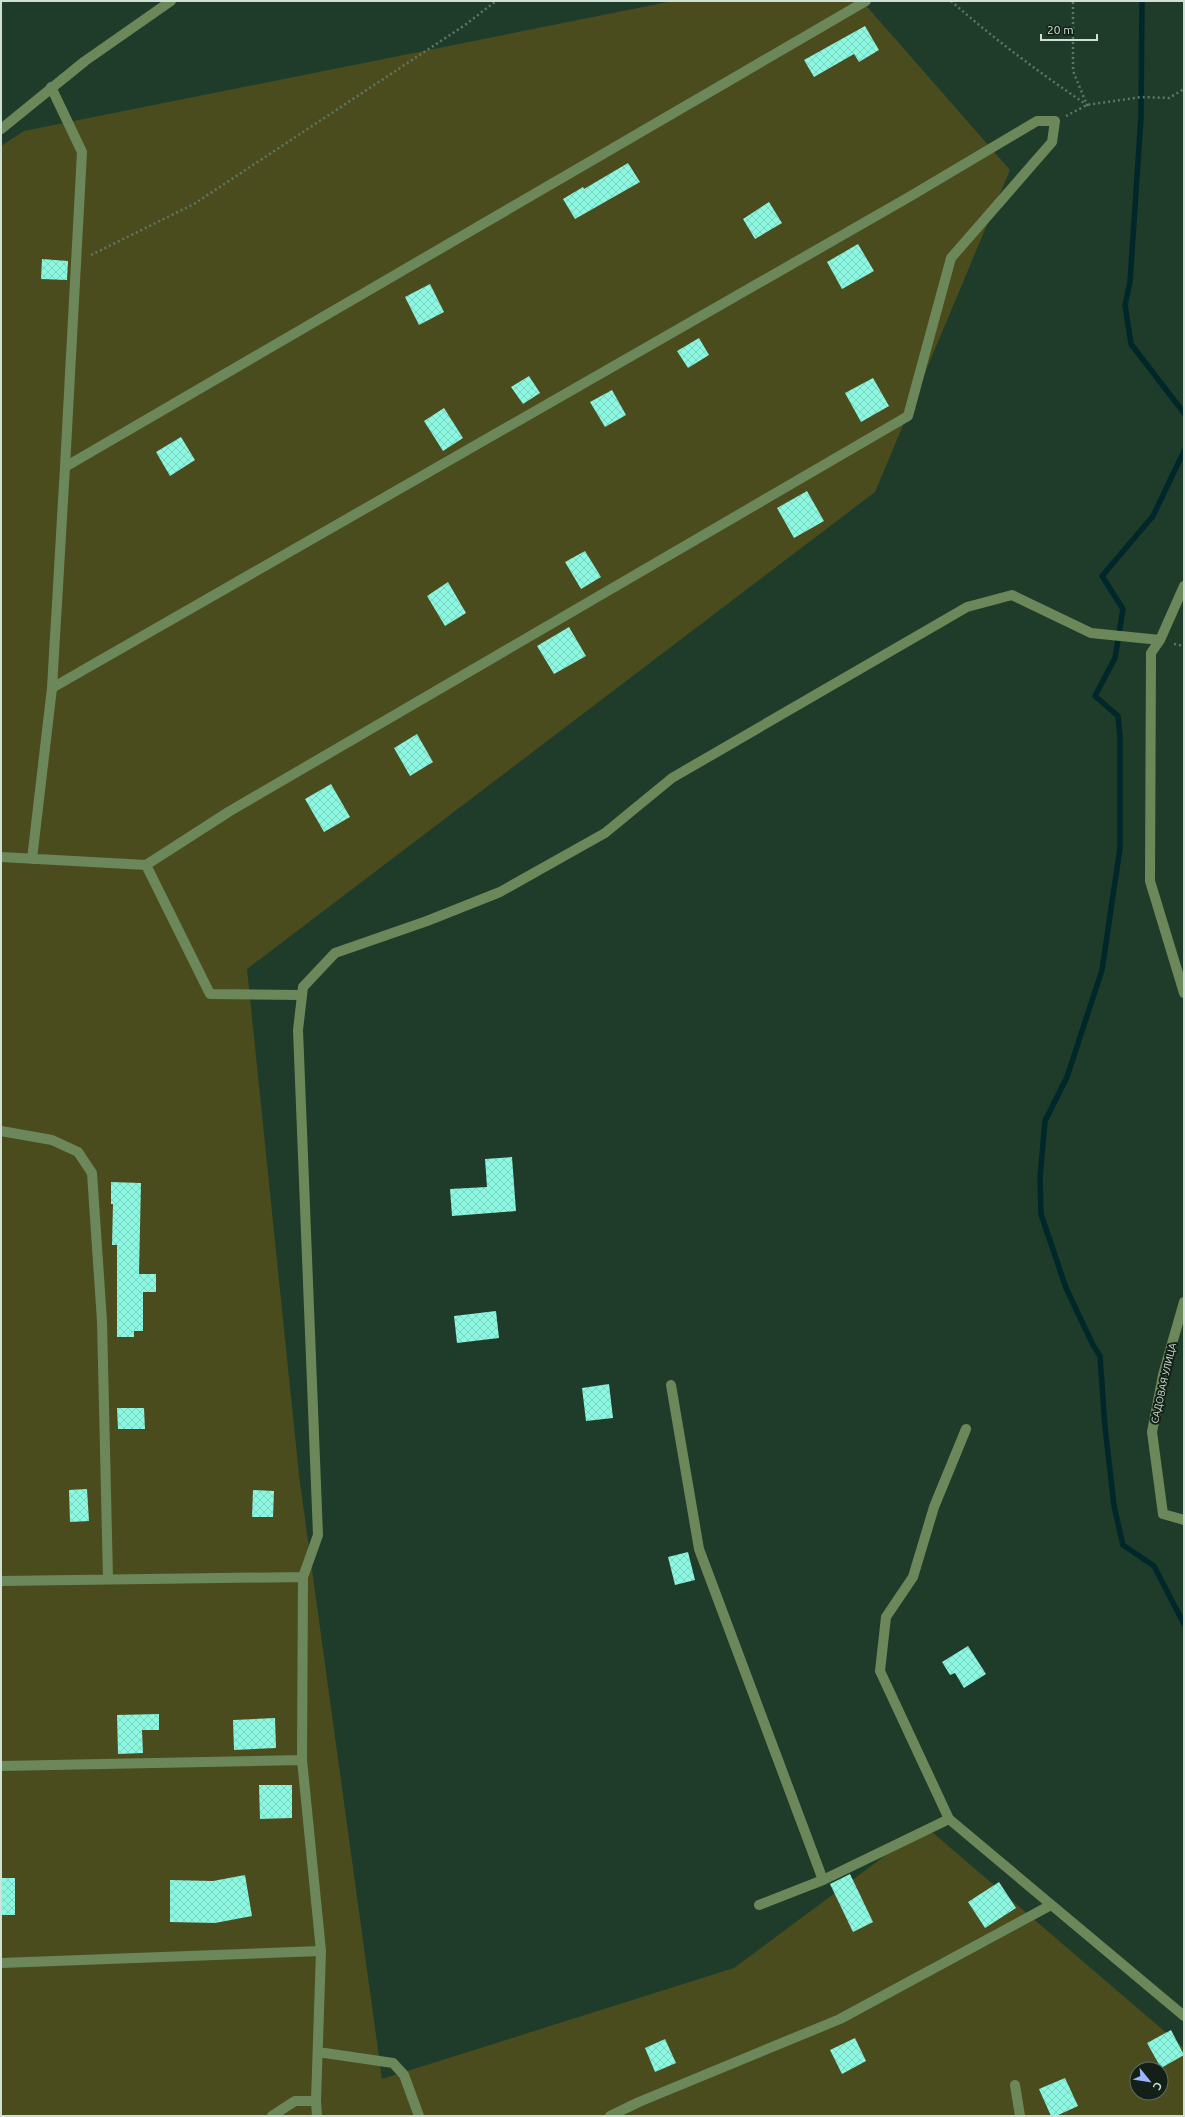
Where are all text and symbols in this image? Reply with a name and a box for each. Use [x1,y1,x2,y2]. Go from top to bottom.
scale bar [1041,16,1097,42]
text: 20 m [1047,23,1074,36]
street label: САДОВАЯ УЛИЦА [1149,1341,1178,1424]
north arrow [1129,2061,1169,2101]
text: С [1151,2080,1165,2092]

